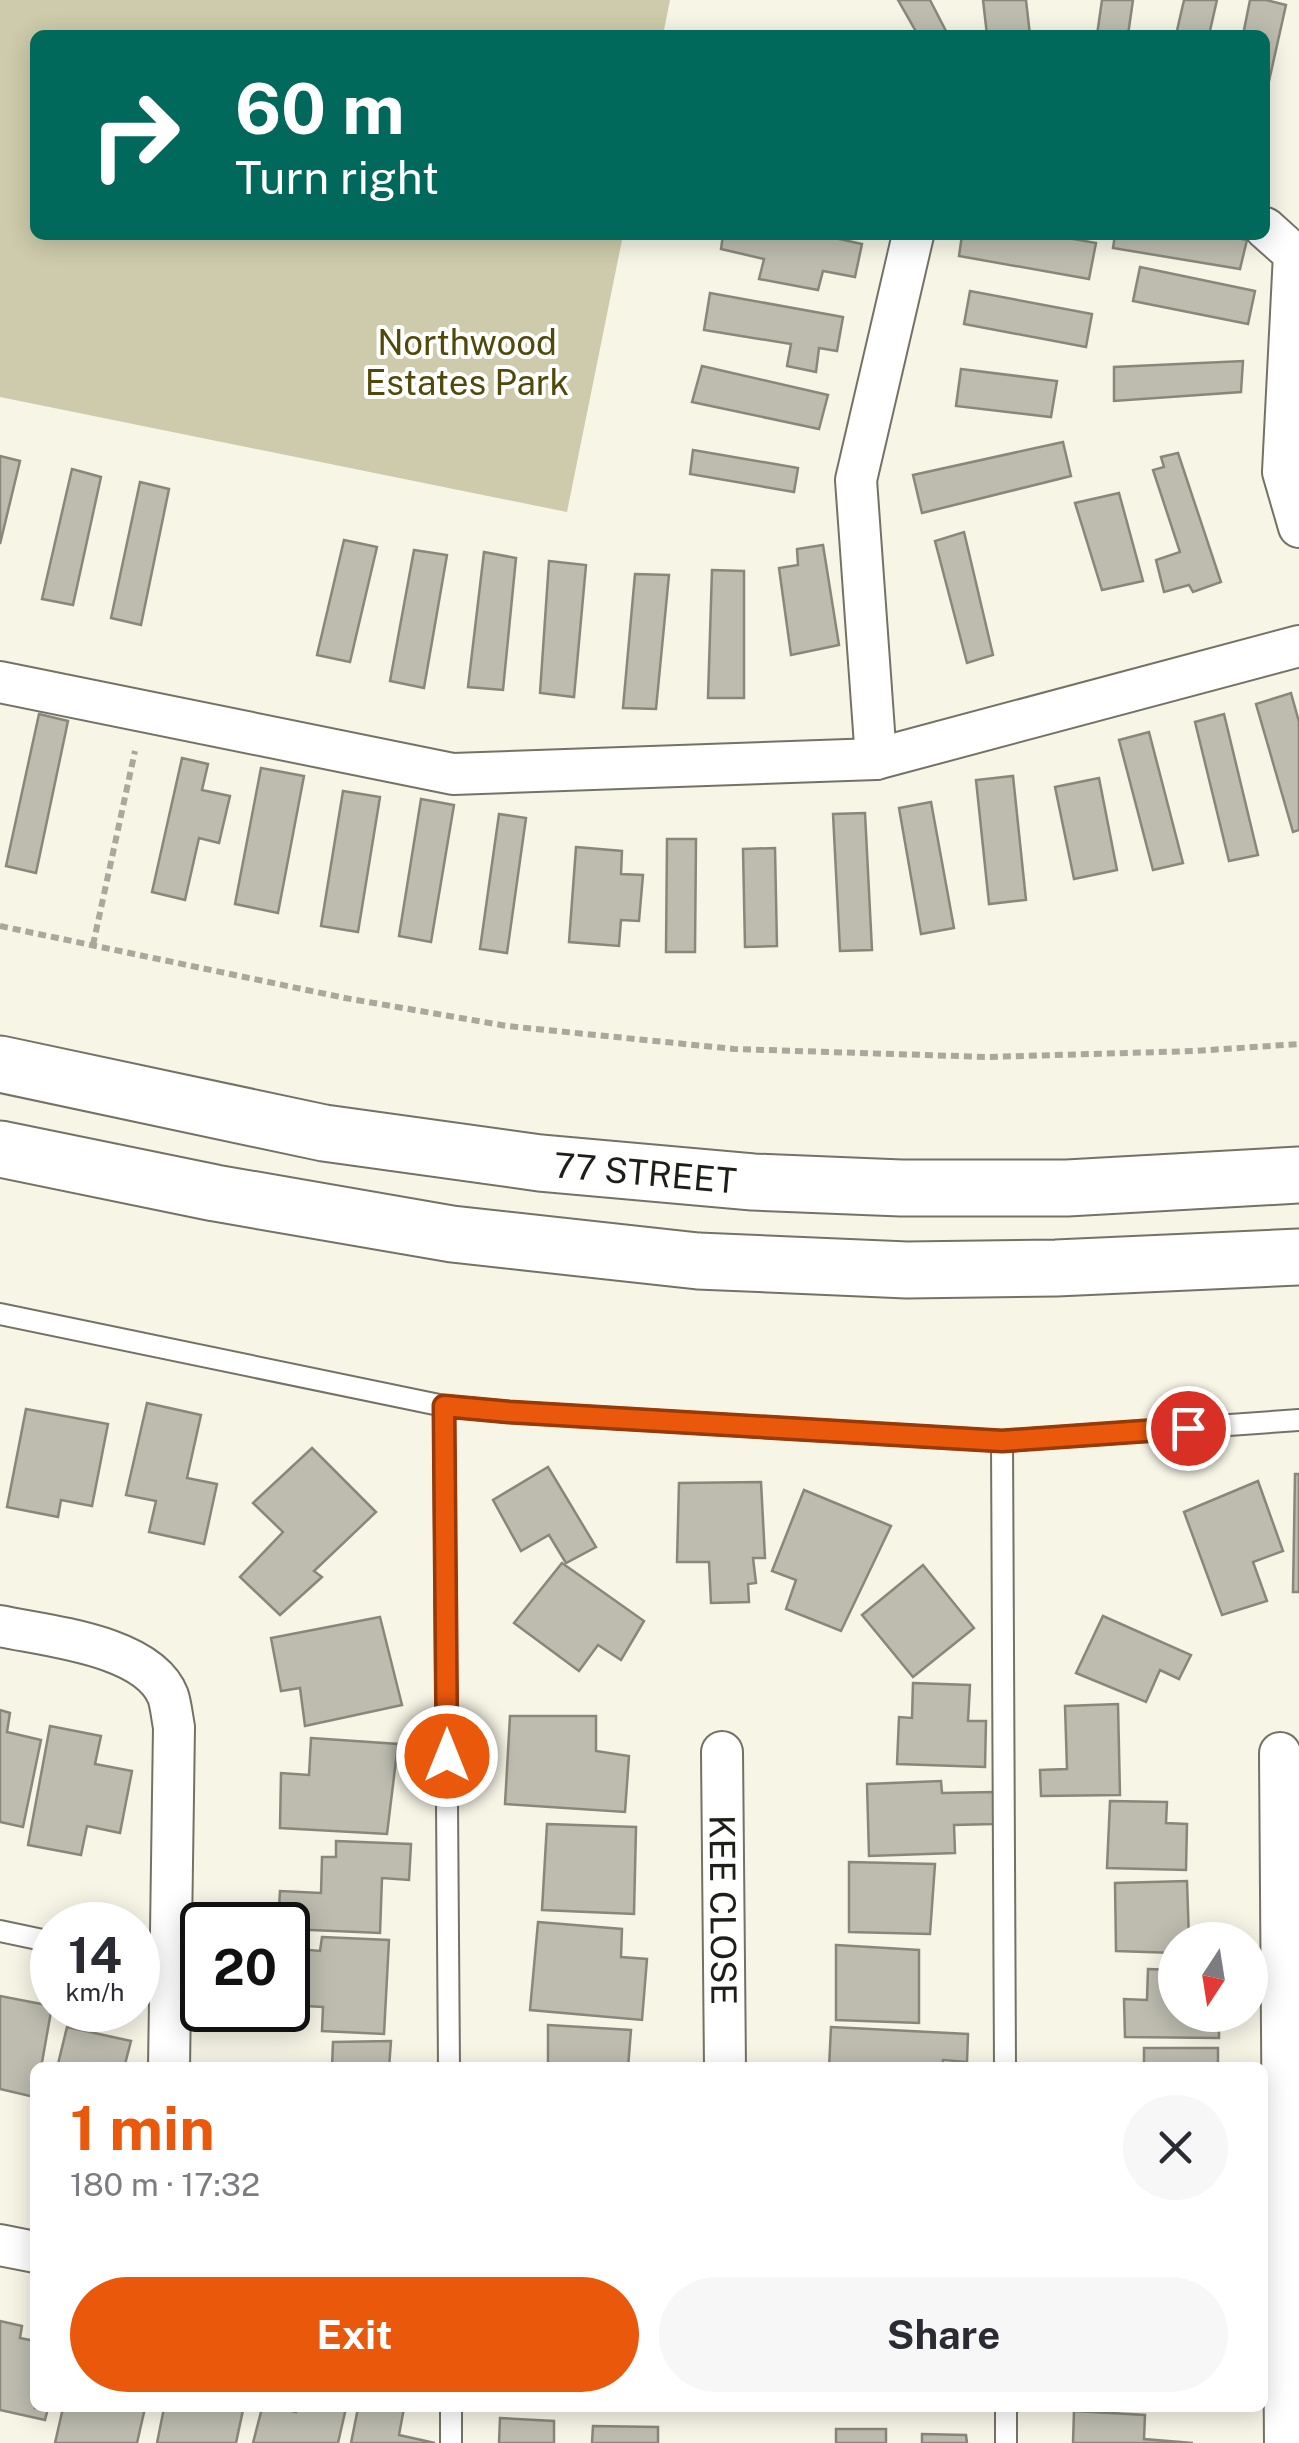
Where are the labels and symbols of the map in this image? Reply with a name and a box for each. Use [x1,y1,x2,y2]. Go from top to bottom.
park label: Northwood Estates Park [365,322,569,403]
street label: 77 STREET [552,1144,738,1201]
pin [1146,1386,1231,1471]
position arrow [395,1704,499,1808]
street label: KEE CLOSE [702,1815,745,2005]
speed limit sign: 20 [180,1902,310,2032]
north arrow [1158,1922,1268,2032]

